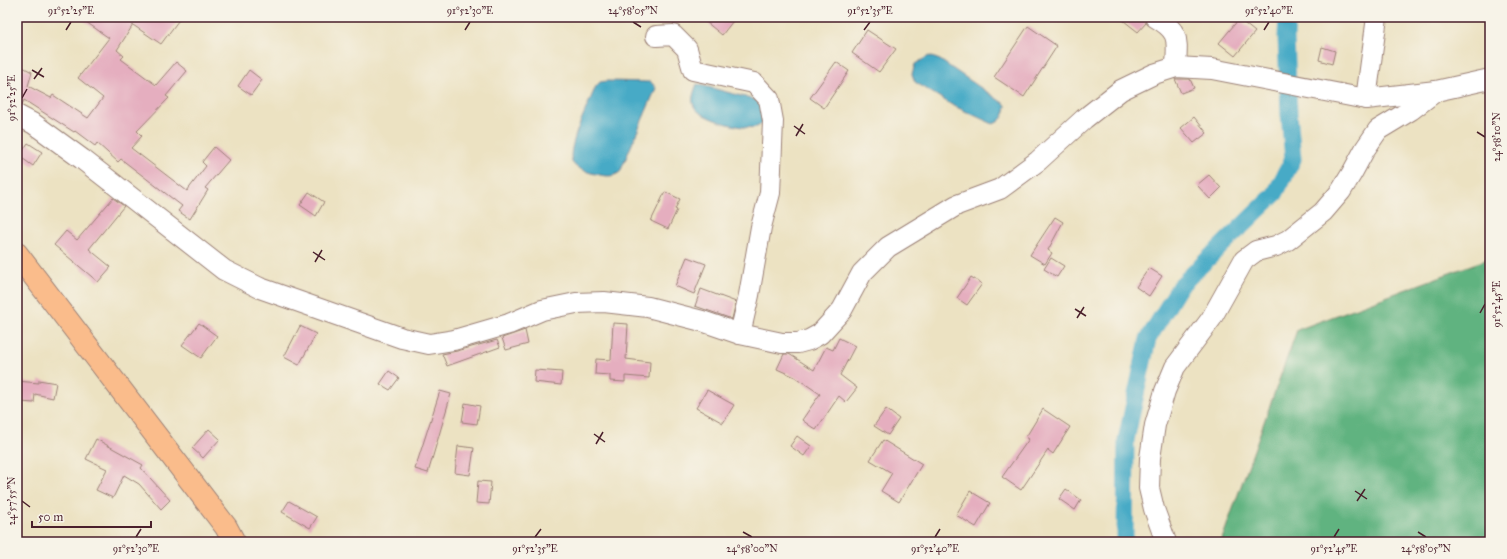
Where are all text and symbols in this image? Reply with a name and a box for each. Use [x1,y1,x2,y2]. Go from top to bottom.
text: 91°52'25"E [48,5,94,17]
text: 91°52'30"E [447,5,493,17]
text: 24°58'05"N [608,5,659,17]
text: 91°52'35"E [847,5,893,17]
text: 91°52'40"E [1245,5,1293,17]
text: 91°52'25"E [6,75,18,121]
text: 24°58'10"N [1491,112,1503,162]
text: 91°52'45"E [1491,281,1503,327]
text: 24°57'55"N [6,476,18,526]
scale bar [32,503,151,529]
text: 50 m [38,510,63,524]
text: 91°52'30"E [113,543,159,555]
text: 91°52'35"E [512,543,558,555]
text: 24°58'00"N [726,543,778,555]
text: 91°52'40"E [911,543,959,555]
text: 91°52'45"E [1311,543,1357,555]
text: 24°58'05"N [1401,543,1452,555]

